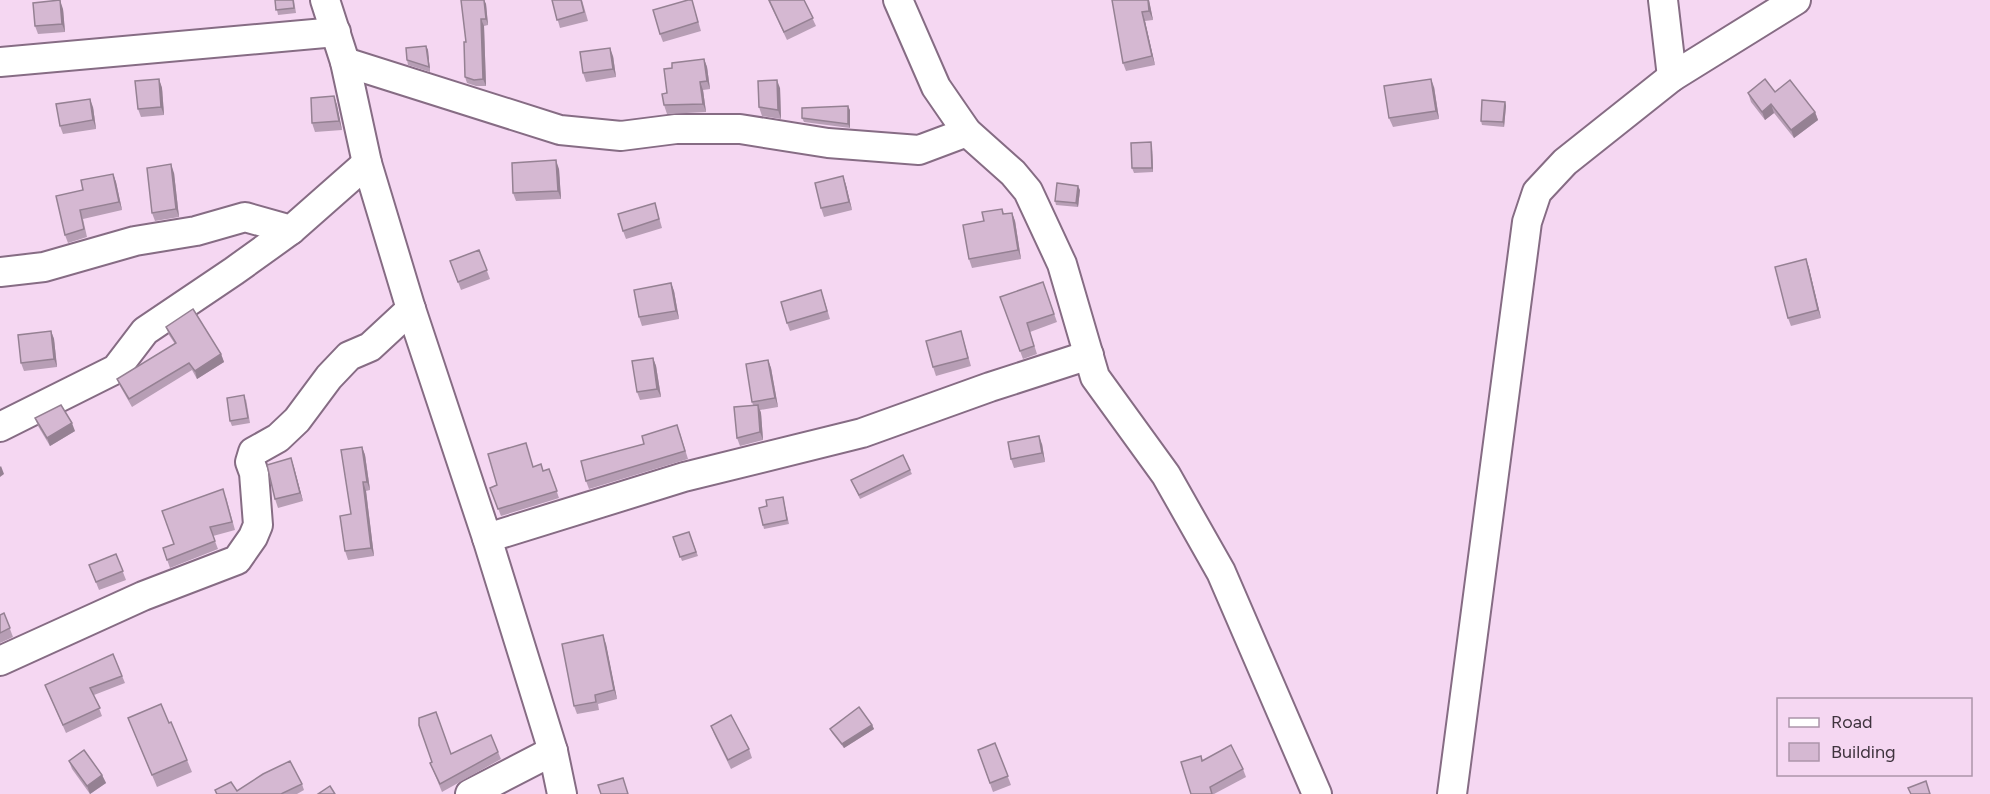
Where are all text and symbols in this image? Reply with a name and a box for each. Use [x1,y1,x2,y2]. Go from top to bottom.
legend [1777,698,1972,776]
text: Road [1831,711,1872,733]
text: Building [1831,741,1896,763]

